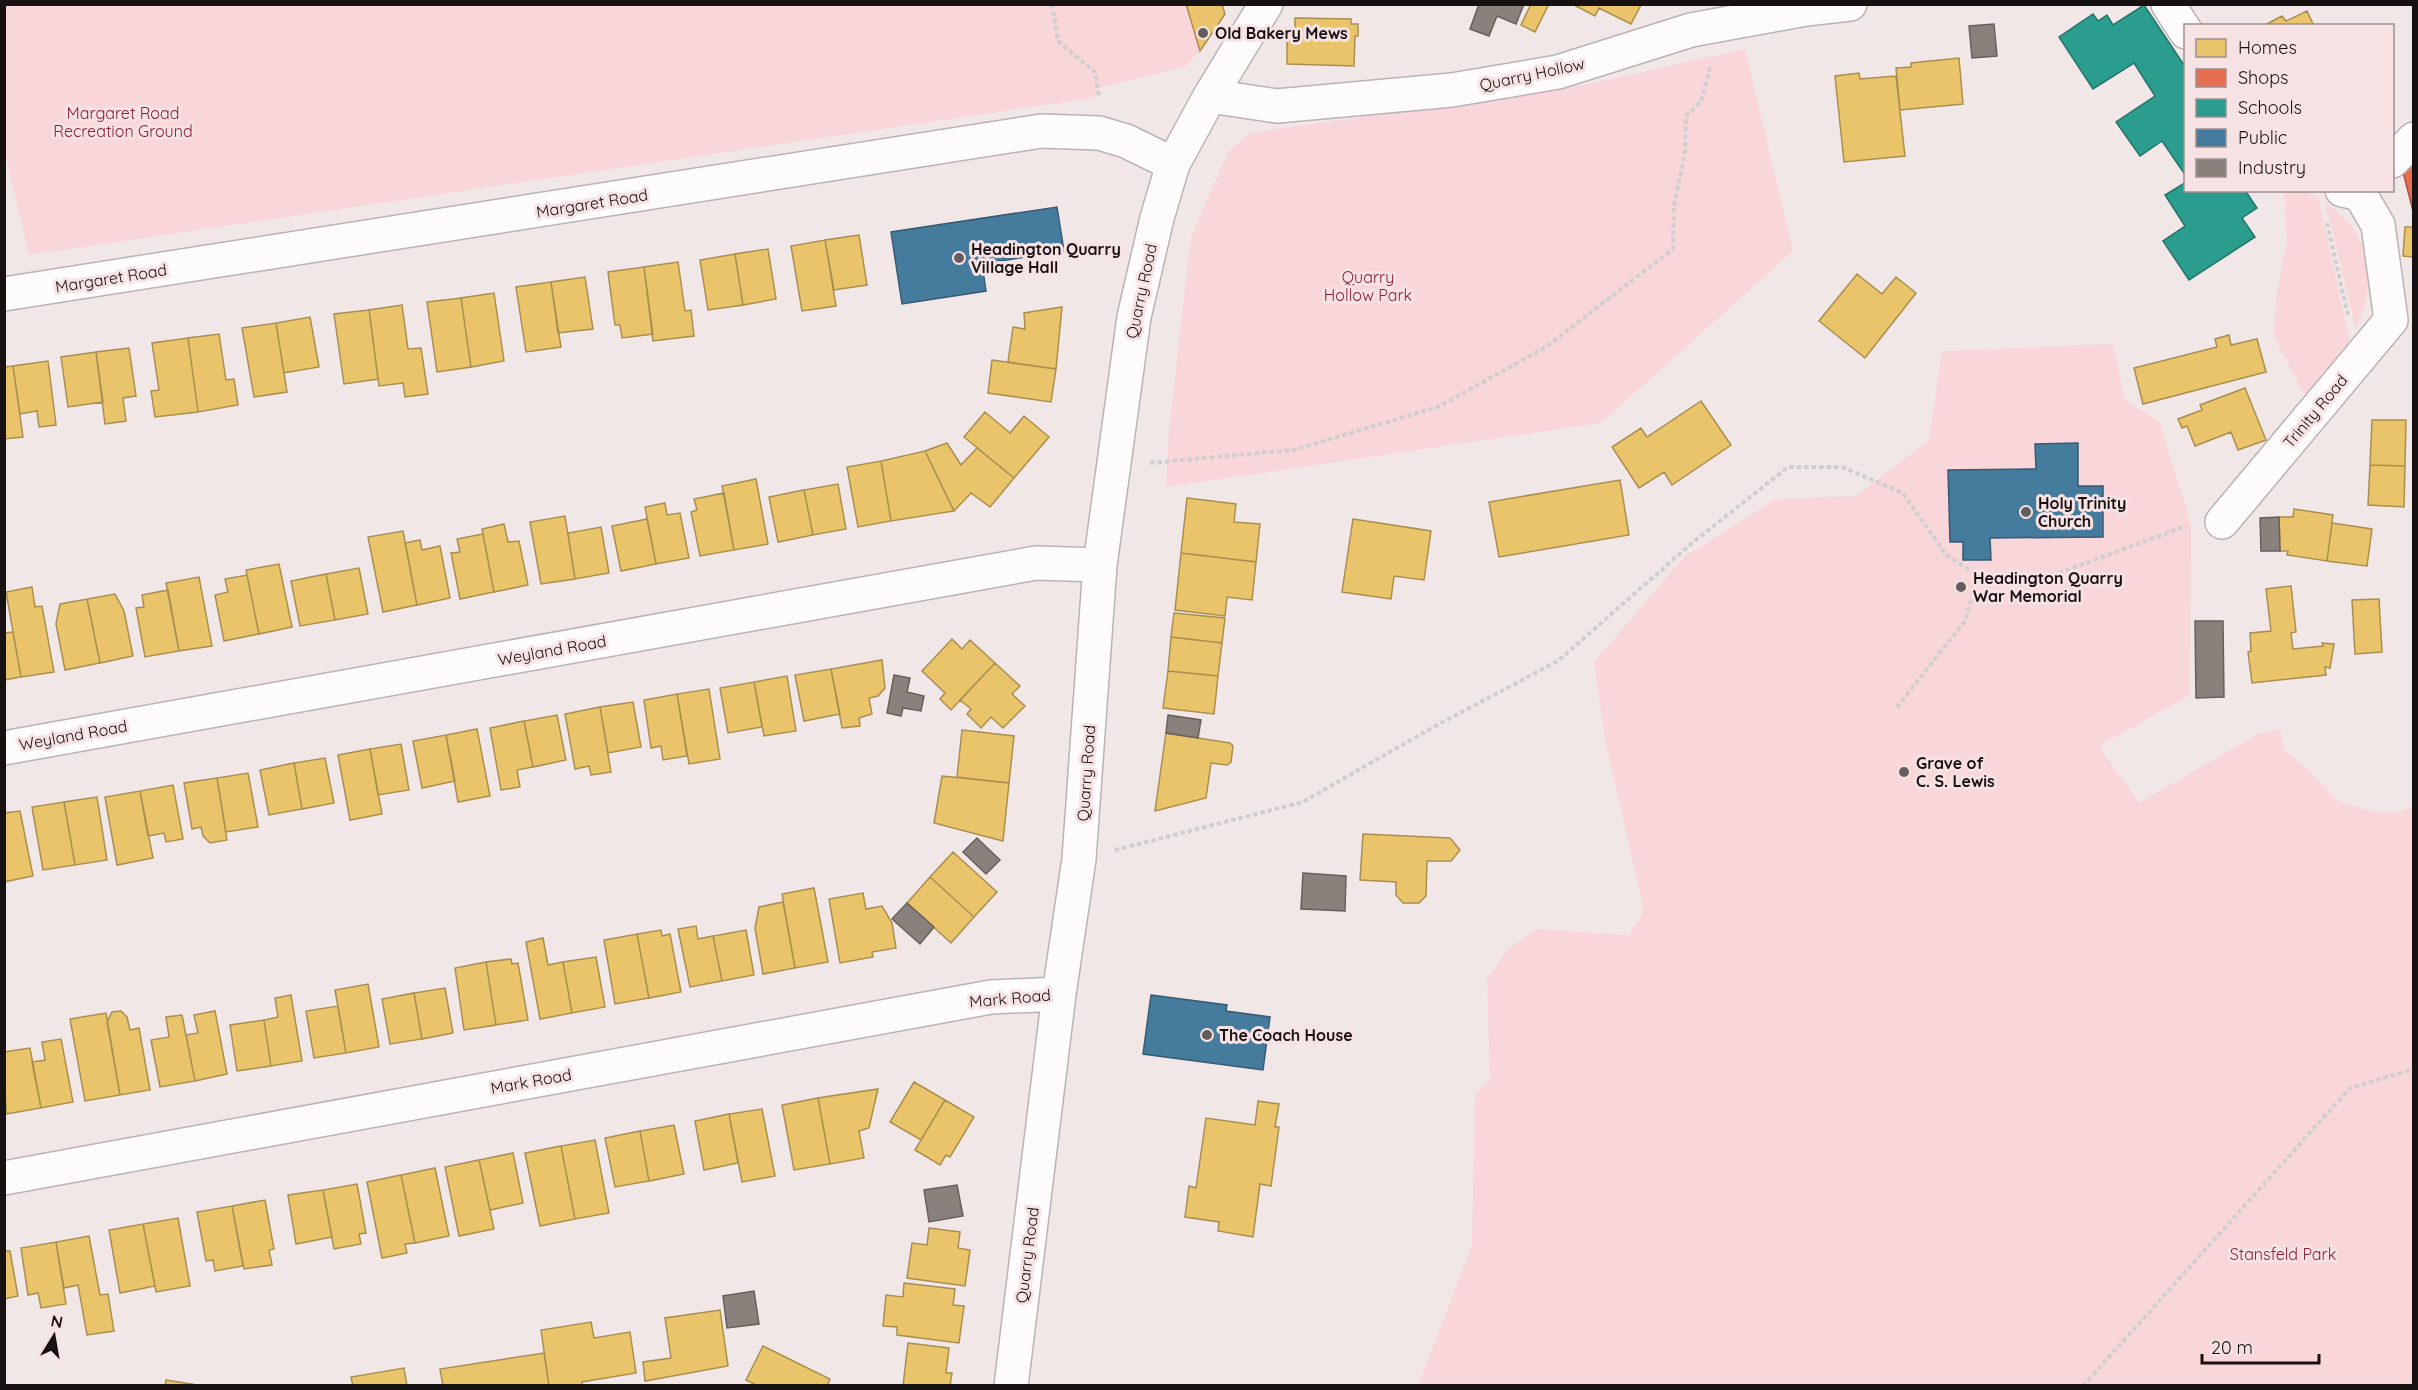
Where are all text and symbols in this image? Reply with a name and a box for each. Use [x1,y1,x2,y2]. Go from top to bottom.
place label: Old Bakery Mews [1215,23,1348,43]
legend [2184,24,2394,192]
marker: Old Bakery Mews [1196,26,1210,40]
text: Homes [2238,36,2297,59]
street label: Quarry Hollow [1478,53,1586,95]
text: Shops [2238,66,2289,89]
text: Schools [2238,96,2302,119]
park label: Margaret Road Recreation Ground [53,103,193,141]
text: Public [2238,126,2287,149]
text: Industry [2238,156,2306,179]
street label: Margaret Road [535,184,649,222]
place label: Headington Quarry Village Hall [971,239,1121,277]
street label: Quarry Road [1121,242,1161,340]
marker: Headington Quarry Village Hall [952,251,966,265]
street label: Margaret Road [54,259,168,297]
park label: Quarry Hollow Park [1324,267,1412,305]
street label: Trinity Road [2279,370,2351,452]
place label: Holy Trinity Church [2038,493,2126,531]
marker: Holy Trinity Church [2019,505,2033,519]
place label: Headington Quarry War Memorial [1973,568,2123,606]
marker: Headington Quarry War Memorial [1954,580,1968,594]
street label: Weyland Road [496,631,608,669]
street label: Weyland Road [17,716,129,754]
street label: Quarry Road [1073,724,1099,822]
place label: Grave of C. S. Lewis [1916,753,1995,791]
marker: Grave of C. S. Lewis [1897,765,1911,779]
street label: Mark Road [968,984,1052,1012]
place label: The Coach House [1219,1025,1353,1045]
marker: The Coach House [1200,1028,1214,1042]
street label: Mark Road [489,1064,573,1098]
street label: Quarry Road [1011,1206,1043,1304]
park label: Stansfeld Park [2230,1244,2336,1264]
north arrow [24,1306,84,1366]
text: N [49,1310,65,1332]
scale bar [2202,1327,2319,1365]
text: 20 m [2211,1336,2253,1359]

